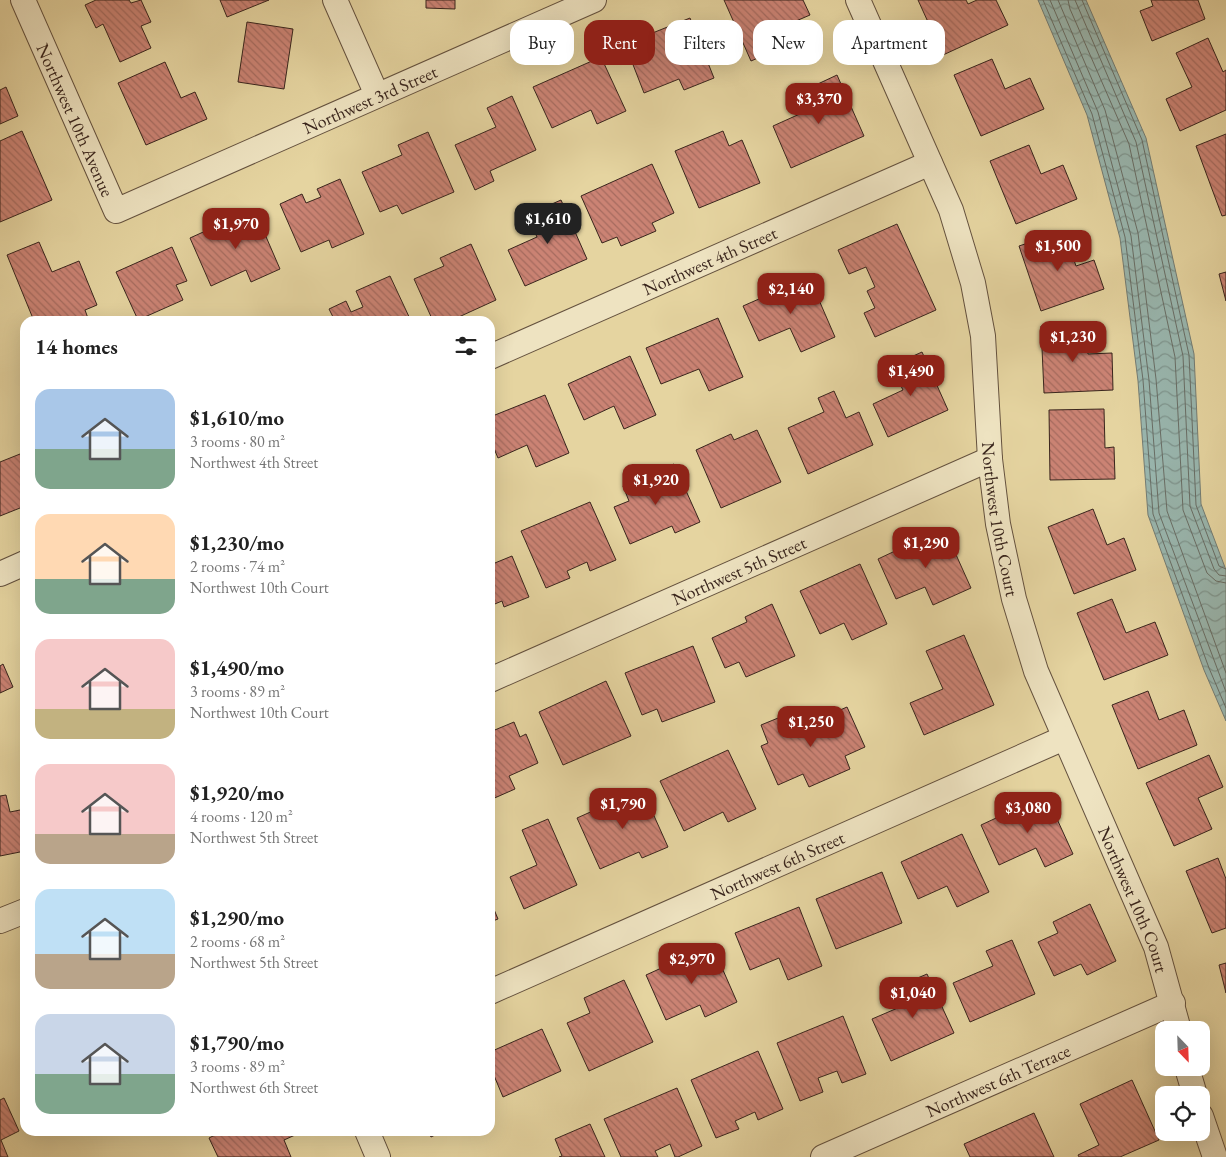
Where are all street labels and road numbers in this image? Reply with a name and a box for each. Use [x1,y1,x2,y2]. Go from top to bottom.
street label: Northwest 10th Avenue [32,40,120,200]
street label: Northwest 3rd Street [299,59,441,139]
street label: Northwest 4th Street [639,220,781,300]
street label: Northwest 10th Court [978,441,1025,599]
street label: Northwest 5th Street [668,530,810,610]
street label: Northwest 10th Court [1093,823,1174,975]
street label: Northwest 6th Street [706,825,848,905]
street label: Northwest 6th Terrace [922,1038,1074,1122]

